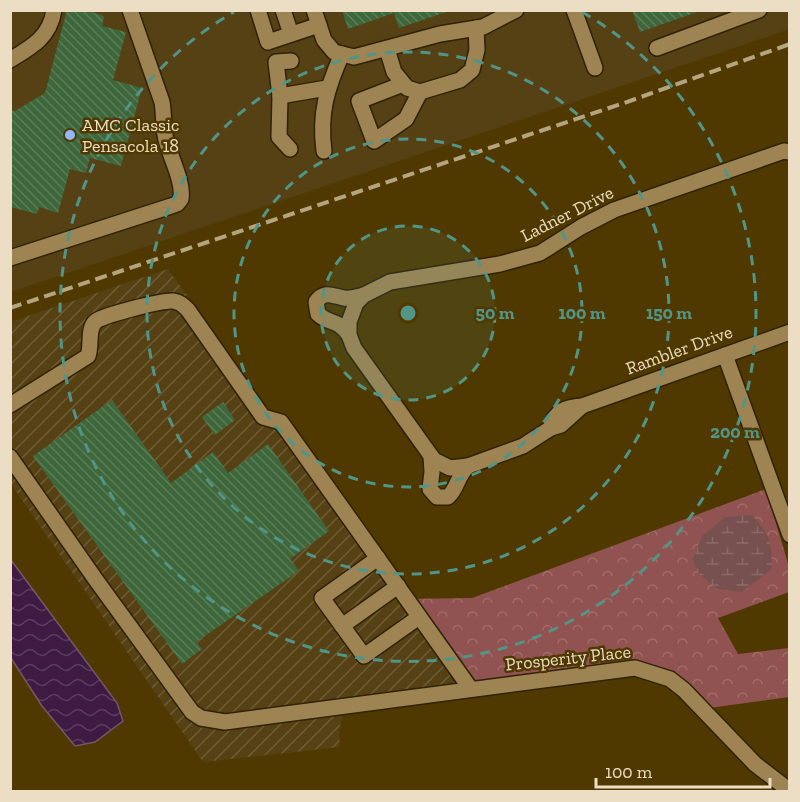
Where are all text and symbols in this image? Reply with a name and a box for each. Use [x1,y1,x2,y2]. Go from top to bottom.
place label: AMC Classic Pensacola 18 [82,114,179,157]
marker: AMC Classic Pensacola 18 [63,128,77,142]
street label: Ladner Drive [517,181,617,247]
text: 50 m [476,302,515,324]
text: 100 m [558,302,606,324]
text: 150 m [646,302,692,324]
centre of rings [398,303,418,323]
street label: Rambler Drive [623,321,735,379]
text: 200 m [710,421,760,443]
street label: Prosperity Place [504,640,632,676]
scale bar [596,751,770,789]
text: 100 m [605,761,653,783]

